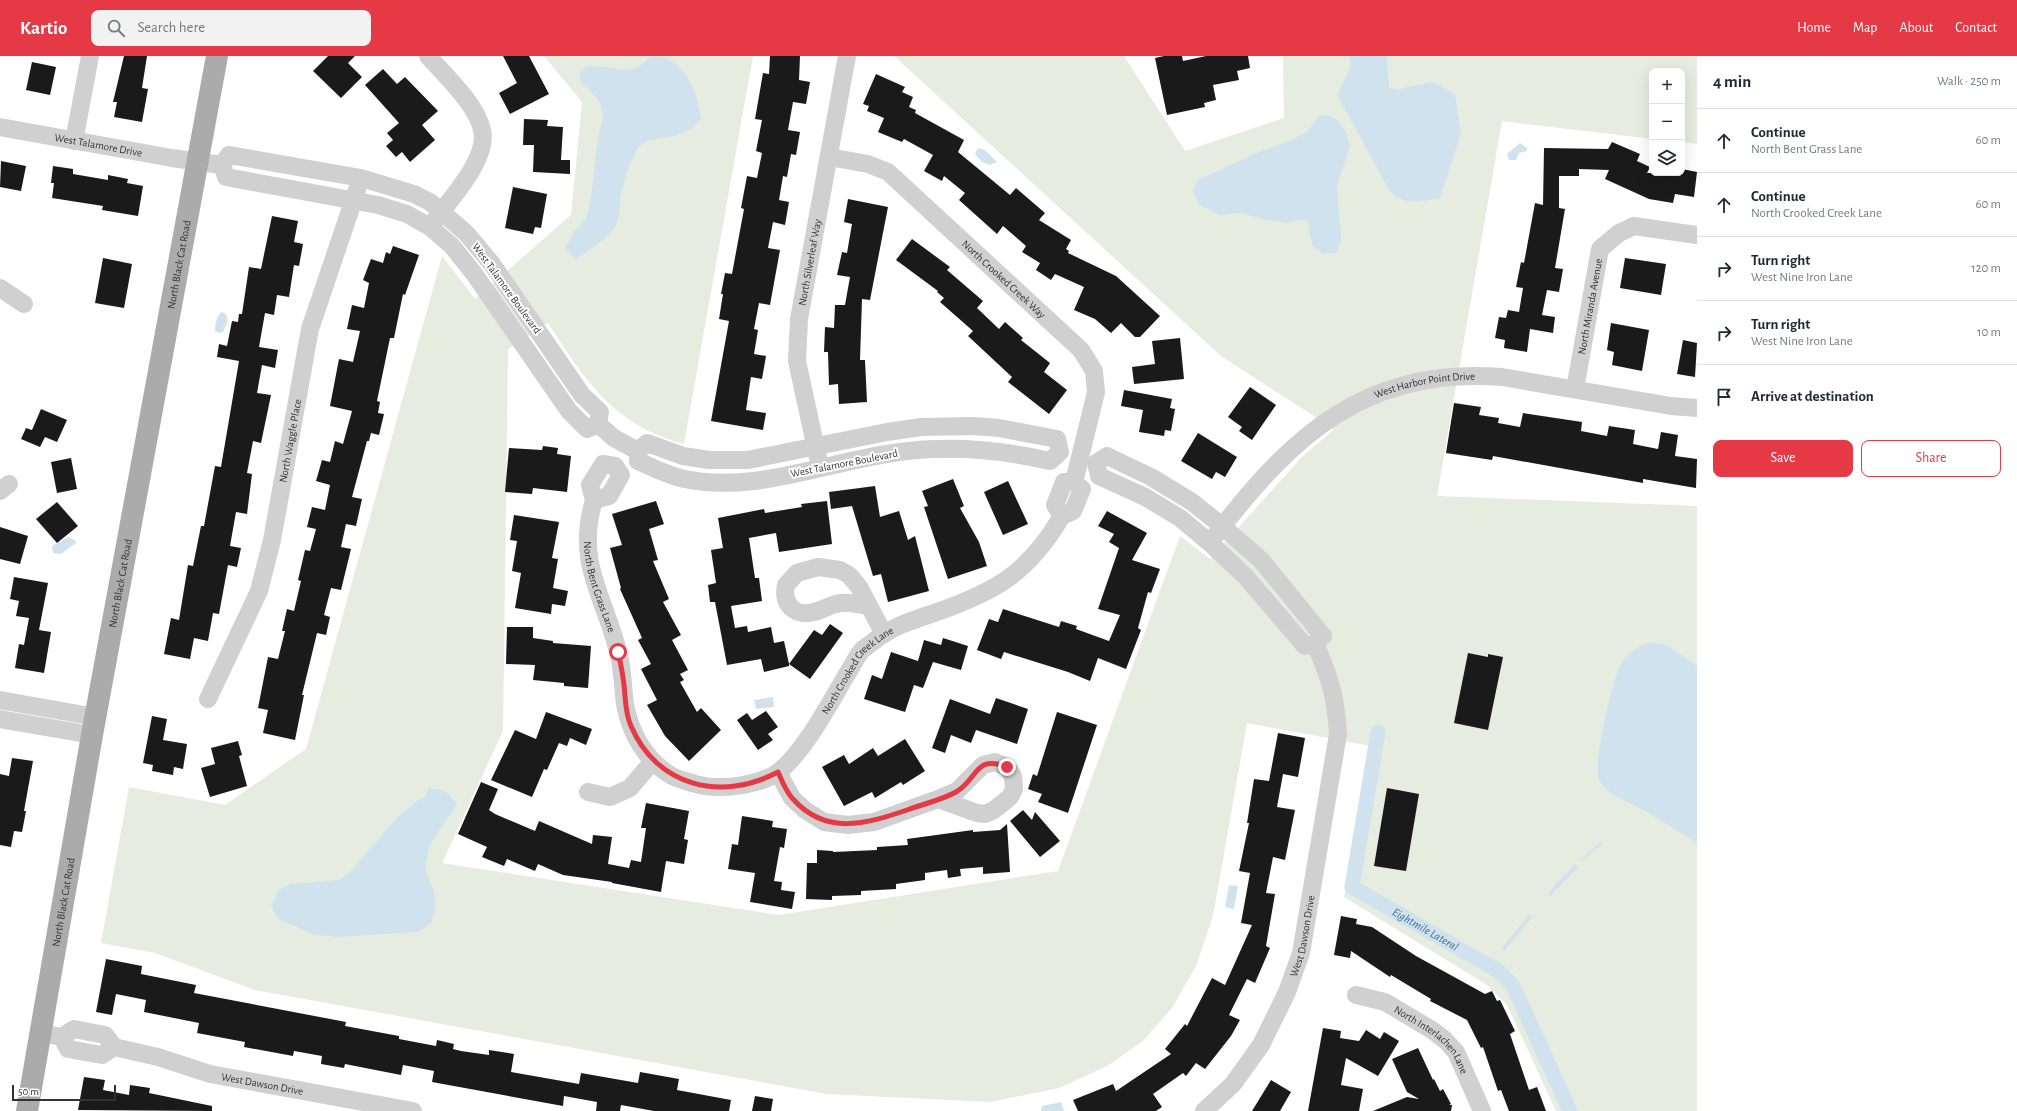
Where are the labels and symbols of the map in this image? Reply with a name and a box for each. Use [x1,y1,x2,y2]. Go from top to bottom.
street label: West Talamore Drive [54,132,143,159]
street label: North Silverleaf Way [797,218,823,307]
street label: North Black Cat Road [166,219,193,310]
street label: North Crooked Creek Way [960,238,1048,321]
street label: West Talamore Boulevard [470,241,543,336]
street label: North Miranda Avenue [1576,257,1604,355]
street label: West Harbor Point Drive [1372,371,1475,400]
street label: North Waggle Place [277,398,303,483]
street label: West Talamore Boulevard [790,448,899,479]
street label: North Black Cat Road [107,538,134,629]
street label: North Bent Grass Lane [582,541,617,634]
street label: North Crooked Creek Lane [820,625,895,716]
route start [609,643,627,661]
route end [998,758,1016,776]
street label: North Black Cat Road [51,857,77,948]
street label: West Dawson Drive [1288,895,1317,978]
water label: Eightmile Lateral [1390,906,1461,953]
street label: North Interlachen Lane [1392,1004,1470,1075]
street label: West Dawson Drive [220,1071,304,1097]
scale bar [12,1083,116,1102]

